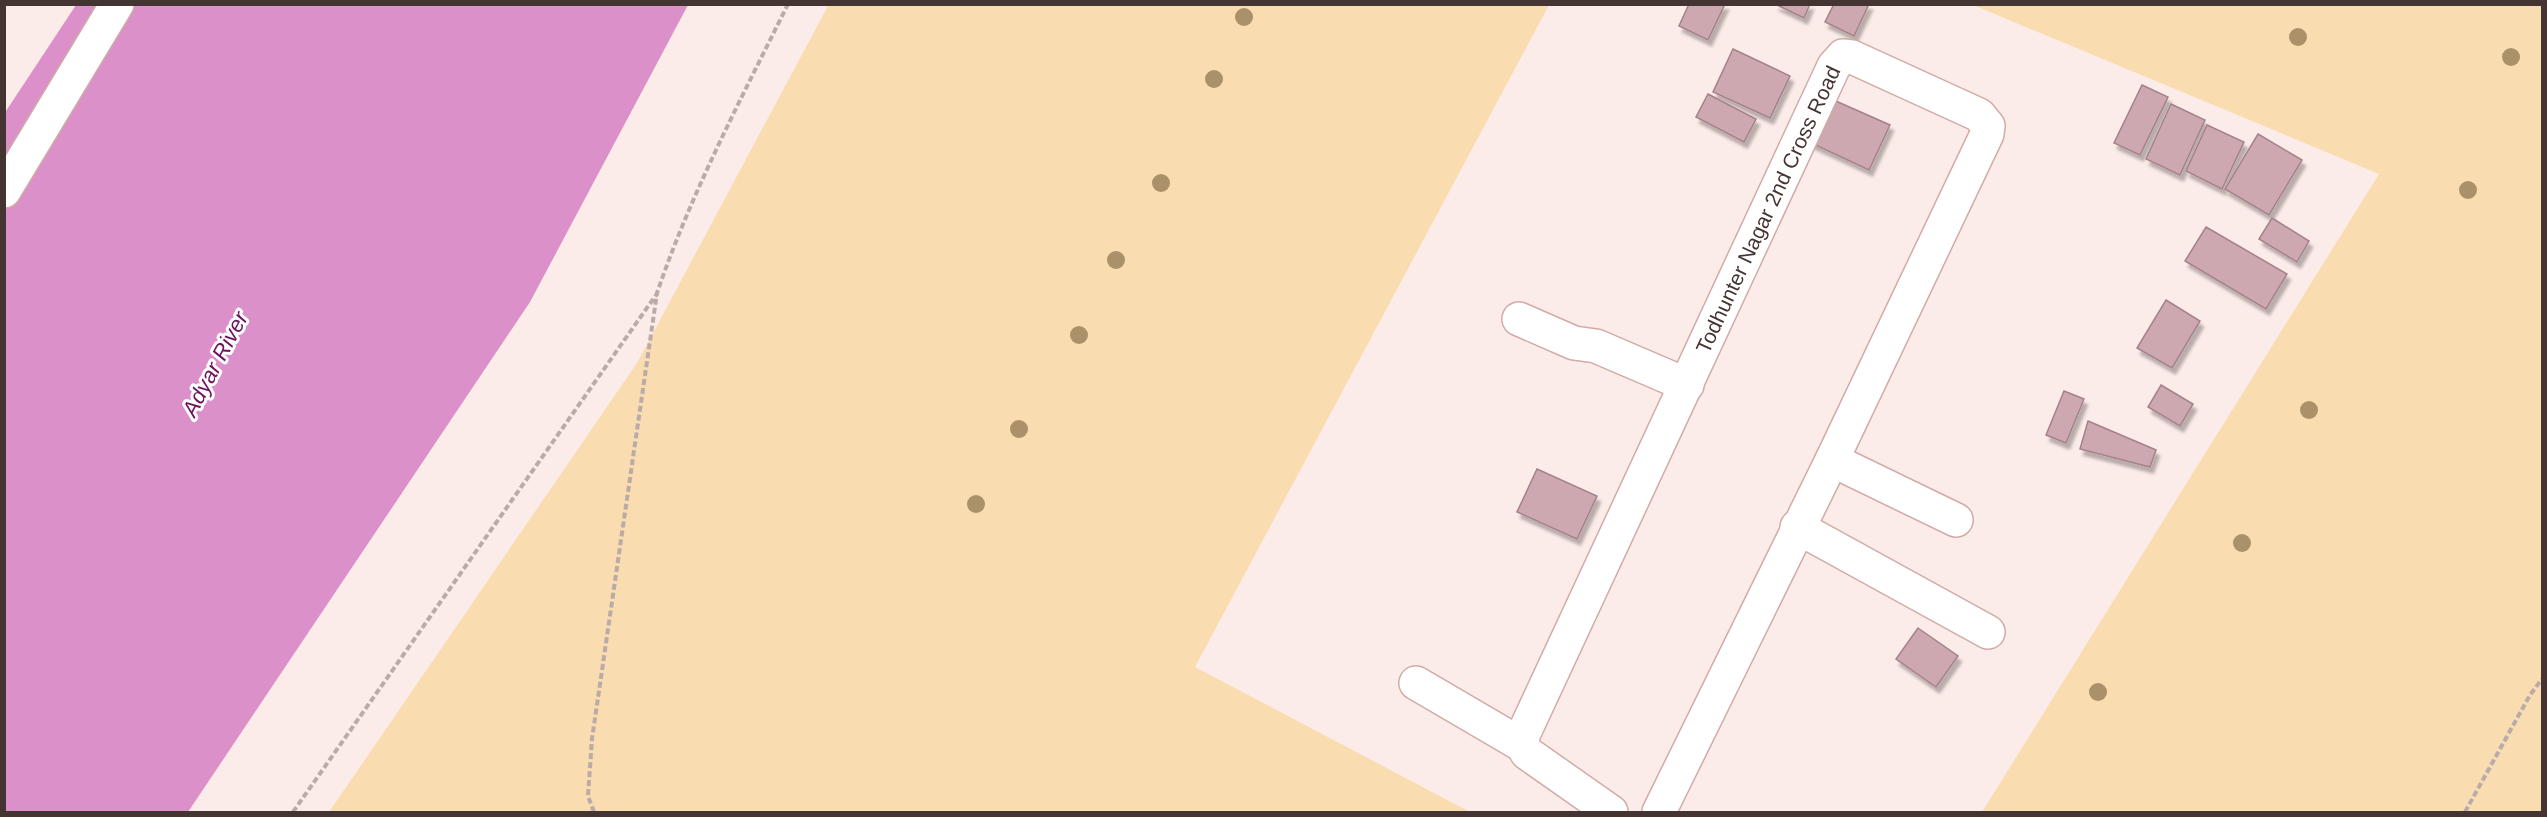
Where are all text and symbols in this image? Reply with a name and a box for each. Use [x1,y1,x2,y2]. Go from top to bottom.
street label: Todhunter Nagar 2nd Cross Road [1691,62,1844,356]
water label: Adyar River [176,306,254,422]

